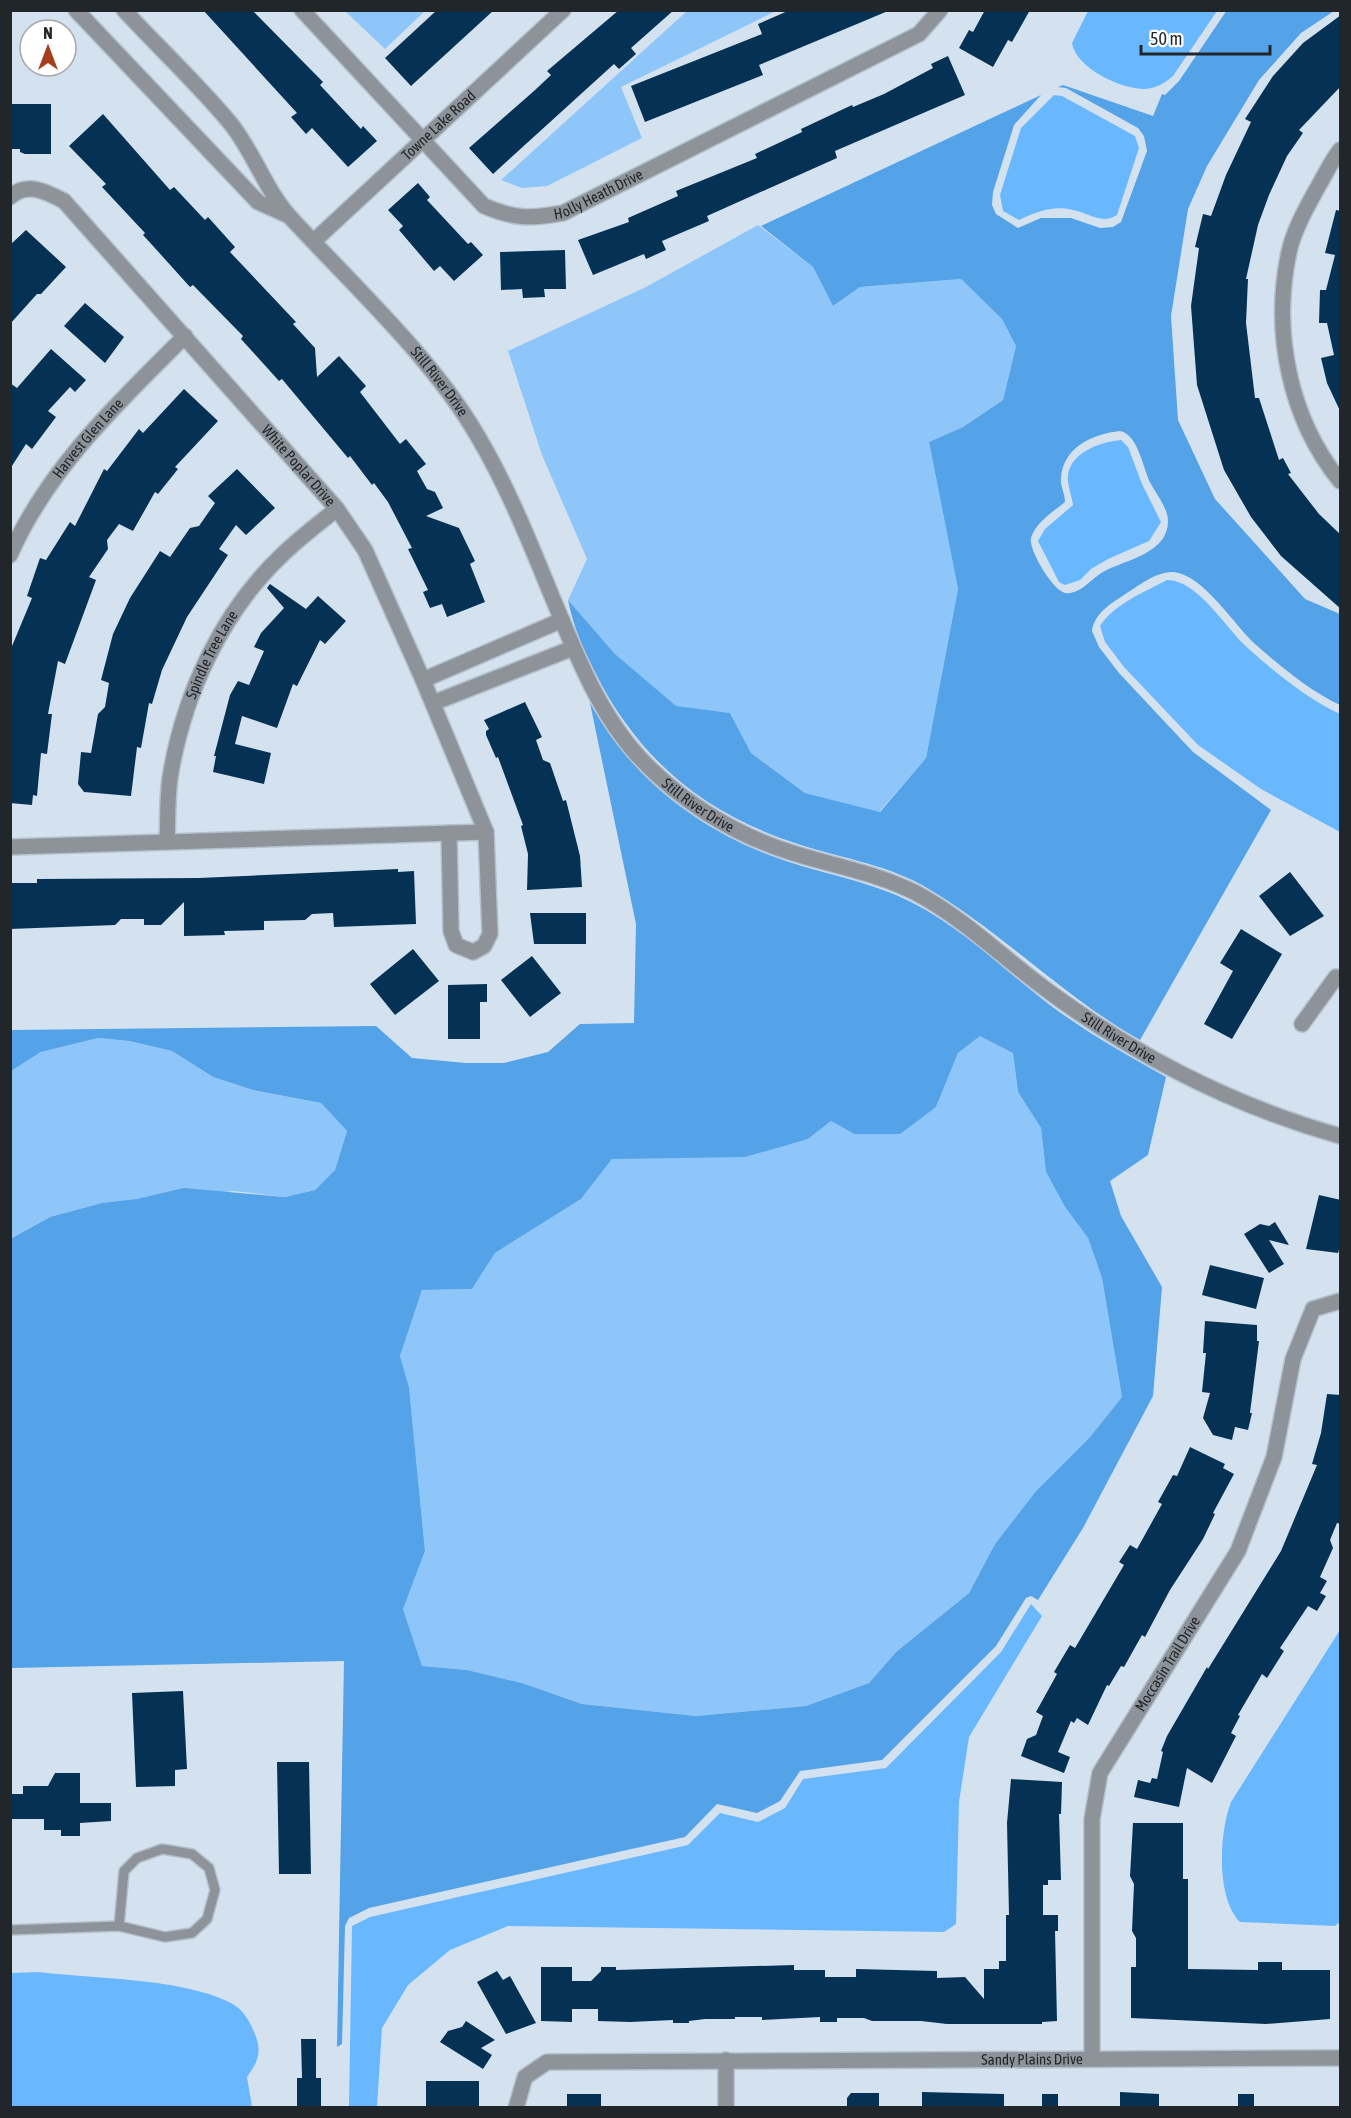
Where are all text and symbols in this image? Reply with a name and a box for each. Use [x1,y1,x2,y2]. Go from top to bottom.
north arrow [18,18,78,78]
scale bar [1141,18,1270,56]
text: N [43,24,53,42]
text: 50 m [1150,28,1182,49]
street label: Towne Lake Road [398,87,479,163]
street label: Holly Heath Drive [552,165,646,222]
street label: Still River Drive [407,343,472,419]
street label: Harvest Glen Lane [49,394,127,481]
street label: White Poplar Drive [258,421,339,509]
street label: Spindle Tree Lane [182,607,241,701]
street label: Still River Drive [659,774,737,835]
street label: Still River Drive [1079,1008,1159,1067]
street label: Moccasin Trail Drive [1131,1613,1203,1714]
street label: Sandy Plains Drive [981,2050,1083,2068]

